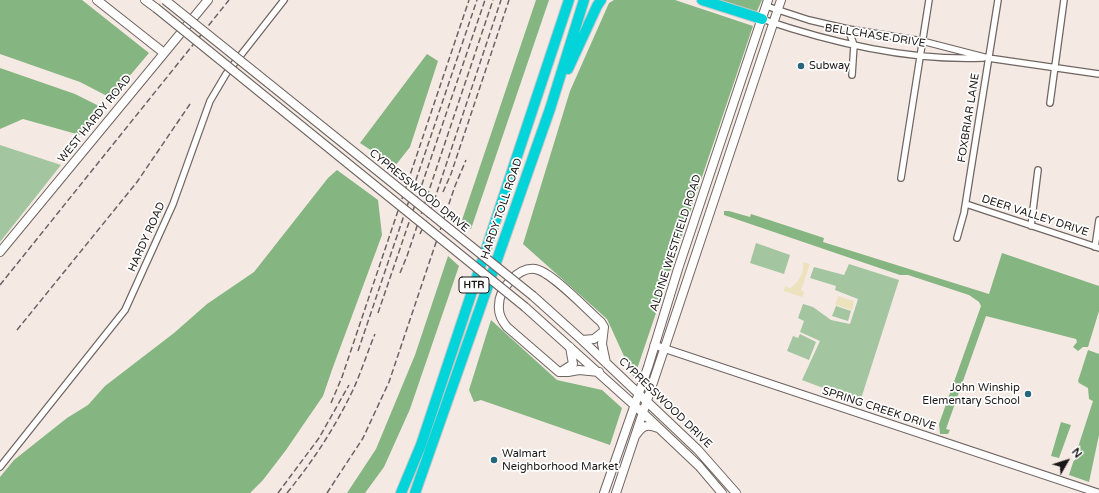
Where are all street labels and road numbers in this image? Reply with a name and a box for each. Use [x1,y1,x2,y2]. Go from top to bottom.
street label: BELLCHASE DRIVE [824,22,926,50]
street label: WEST HARDY ROAD [55,72,135,166]
street label: FOXBRIAR LANE [955,72,983,164]
street label: CYPRESSWOOD DRIVE [366,147,472,235]
street label: HARDY TOLL ROAD [478,157,526,261]
street label: ALDINE WESTFIELD ROAD [648,173,704,313]
street label: DEER VALLEY DRIVE [980,192,1090,240]
street label: HARDY ROAD [126,200,168,274]
road number: HTR [459,277,489,293]
street label: CYPRESSWOOD DRIVE [616,355,714,451]
street label: SPRING CREEK DRIVE [820,384,938,434]

